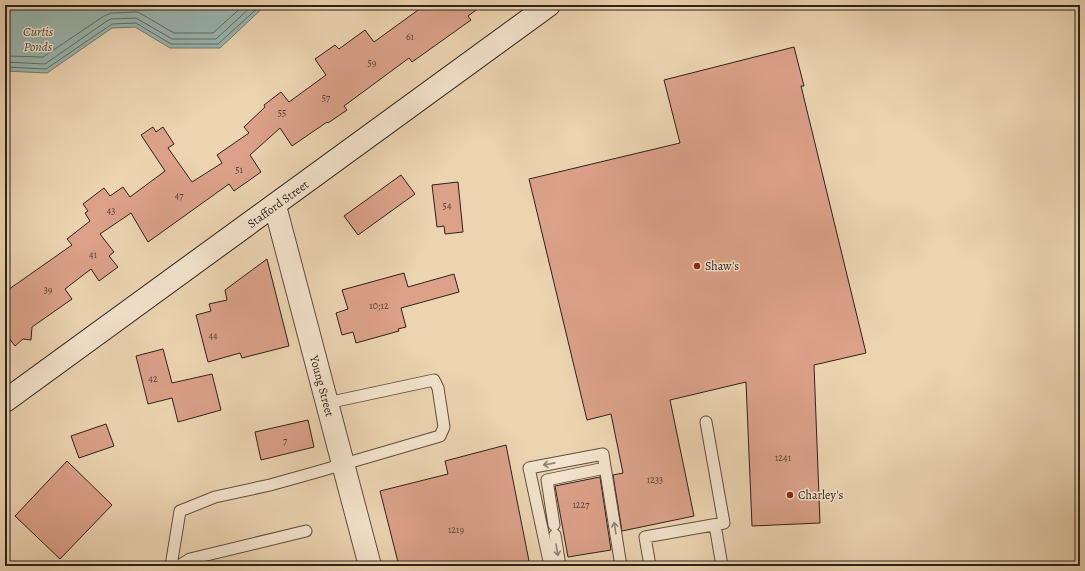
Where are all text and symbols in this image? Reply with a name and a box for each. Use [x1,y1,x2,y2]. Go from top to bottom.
water label: Curtis Ponds [23,23,54,55]
house number: 61 [406,30,415,43]
house number: 59 [368,56,377,69]
house number: 57 [322,91,331,104]
house number: 55 [278,106,286,119]
house number: 51 [235,163,243,176]
street label: Stafford Street [244,176,312,232]
house number: 47 [175,189,184,202]
house number: 54 [443,199,452,212]
house number: 43 [107,204,115,217]
house number: 41 [89,248,98,261]
place label: Shaw's [705,258,739,274]
marker: Shaw's [692,261,702,271]
house number: 39 [44,283,53,296]
house number: 10;12 [369,299,389,312]
house number: 44 [208,329,218,342]
street label: Young Street [306,353,338,418]
house number: 42 [148,372,158,385]
house number: 7 [283,434,288,447]
house number: 1241 [775,451,792,464]
one-way arrow [543,460,556,468]
house number: 1233 [647,473,663,486]
place label: Charley's [798,487,844,503]
marker: Charley's [785,490,795,500]
house number: 1227 [572,498,590,511]
one-way arrow [611,521,619,534]
house number: 1219 [448,523,465,536]
one-way arrow [554,543,562,556]

